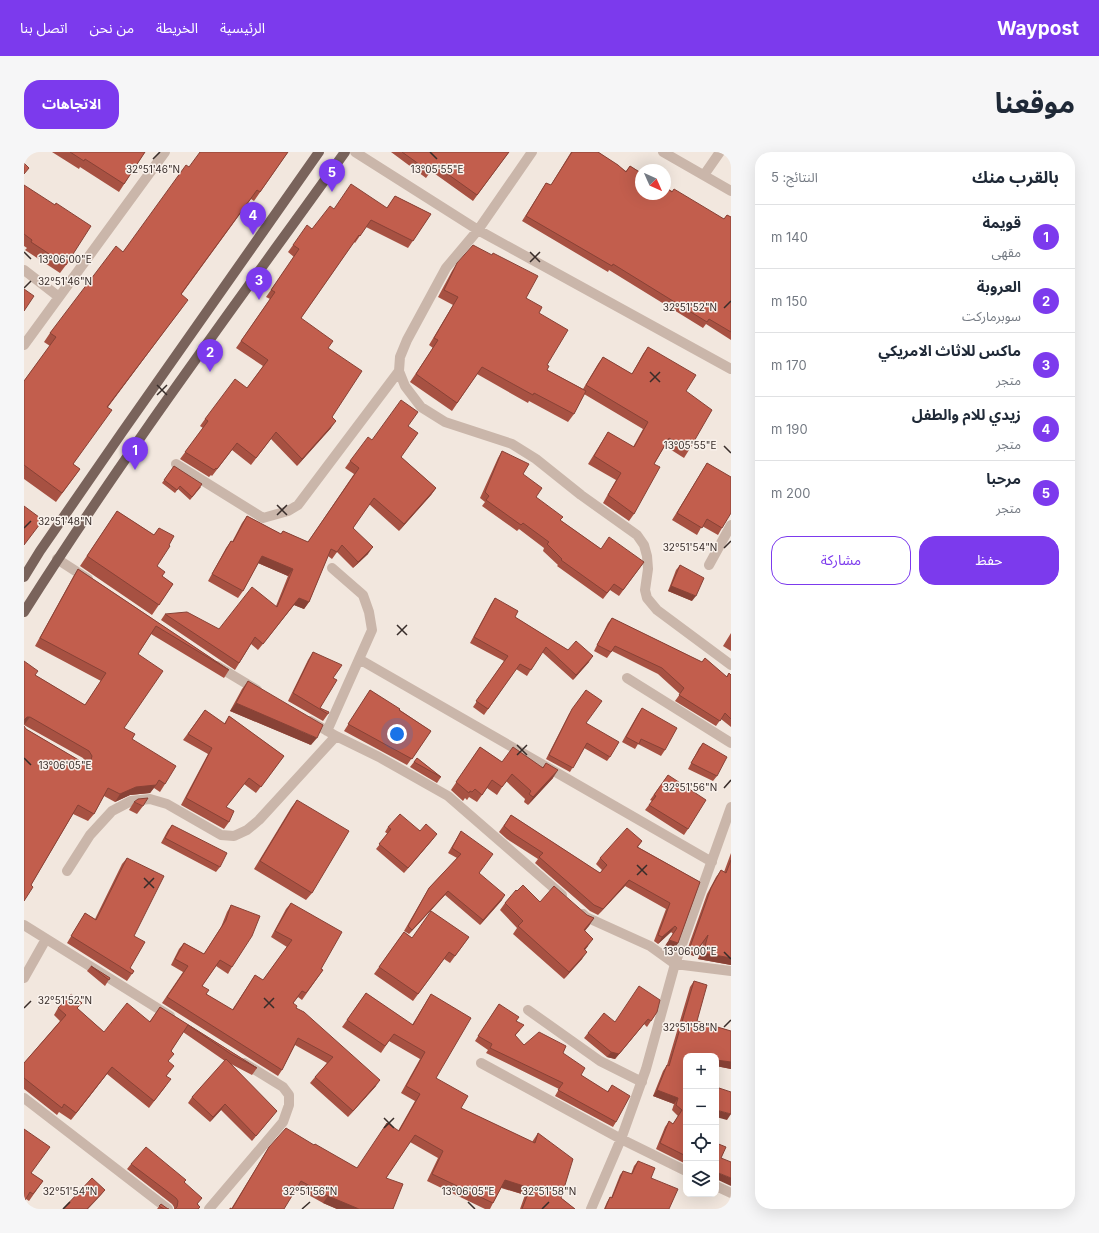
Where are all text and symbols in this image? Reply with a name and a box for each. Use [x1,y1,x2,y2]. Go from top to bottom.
text: Waypost [997,17,1079,40]
text: اتصل بنا [20,19,68,36]
text: من نحن [90,19,134,36]
text: الخريطة [156,19,198,36]
text: الرئيسية [220,19,265,36]
button: الاتجاهات [24,80,119,129]
text: موقعنا [995,86,1075,120]
pin: 5 [319,159,345,192]
text: 32°51'46"N [126,163,180,175]
text: 13°05'55"E [411,163,463,175]
north arrow [635,164,671,200]
text: بالقرب منك [972,167,1059,187]
text: النتائج: 5 [771,169,818,185]
pin: 4 [240,202,266,235]
text: قويمة [982,213,1021,232]
text: 140 m [771,229,808,245]
text: 1 [1043,229,1049,245]
text: مقهى [992,244,1021,260]
text: 13°06'00"E [38,253,92,265]
pin: 3 [246,267,272,300]
text: 32°51'46"N [38,275,92,287]
text: العروبة [977,277,1021,296]
text: 150 m [771,293,807,309]
text: 2 [1042,293,1050,309]
text: 32°51'52"N [663,301,717,313]
text: سوبرماركت [962,308,1021,324]
pin: 2 [197,339,223,372]
text: ماكس للاثاث الامريكي [878,341,1021,360]
text: 170 m [771,357,807,373]
text: 3 [1042,357,1050,373]
text: متجر [996,372,1021,388]
text: زيدي للام والطفل [912,405,1021,424]
text: 190 m [771,421,808,437]
text: 4 [1042,421,1050,437]
text: متجر [996,436,1021,452]
pin: 1 [122,437,148,470]
text: 13°05'55"E [664,439,716,451]
text: مرحبا [986,469,1021,488]
text: 200 m [771,485,810,501]
text: 5 [1042,485,1050,501]
text: متجر [996,500,1021,516]
text: 32°51'48"N [38,515,92,527]
button: مشاركة [771,536,911,585]
button: حفظ [919,536,1059,585]
text: 32°51'54"N [663,541,717,553]
your location [387,724,407,744]
text: 13°06'05"E [38,759,92,771]
text: 32°51'56"N [663,781,717,793]
text: 13°06'00"E [663,945,717,957]
text: 32°51'52"N [38,994,92,1006]
text: 32°51'58"N [663,1021,717,1033]
map controls [683,1053,719,1197]
button: + [683,1053,719,1089]
button: − [683,1089,719,1125]
button: locate [683,1125,719,1161]
button: layers [683,1161,719,1197]
text: 32°51'54"N [43,1185,97,1197]
text: 32°51'56"N [283,1185,337,1197]
text: 13°06'05"E [441,1185,495,1197]
text: 32°51'58"N [522,1185,576,1197]

